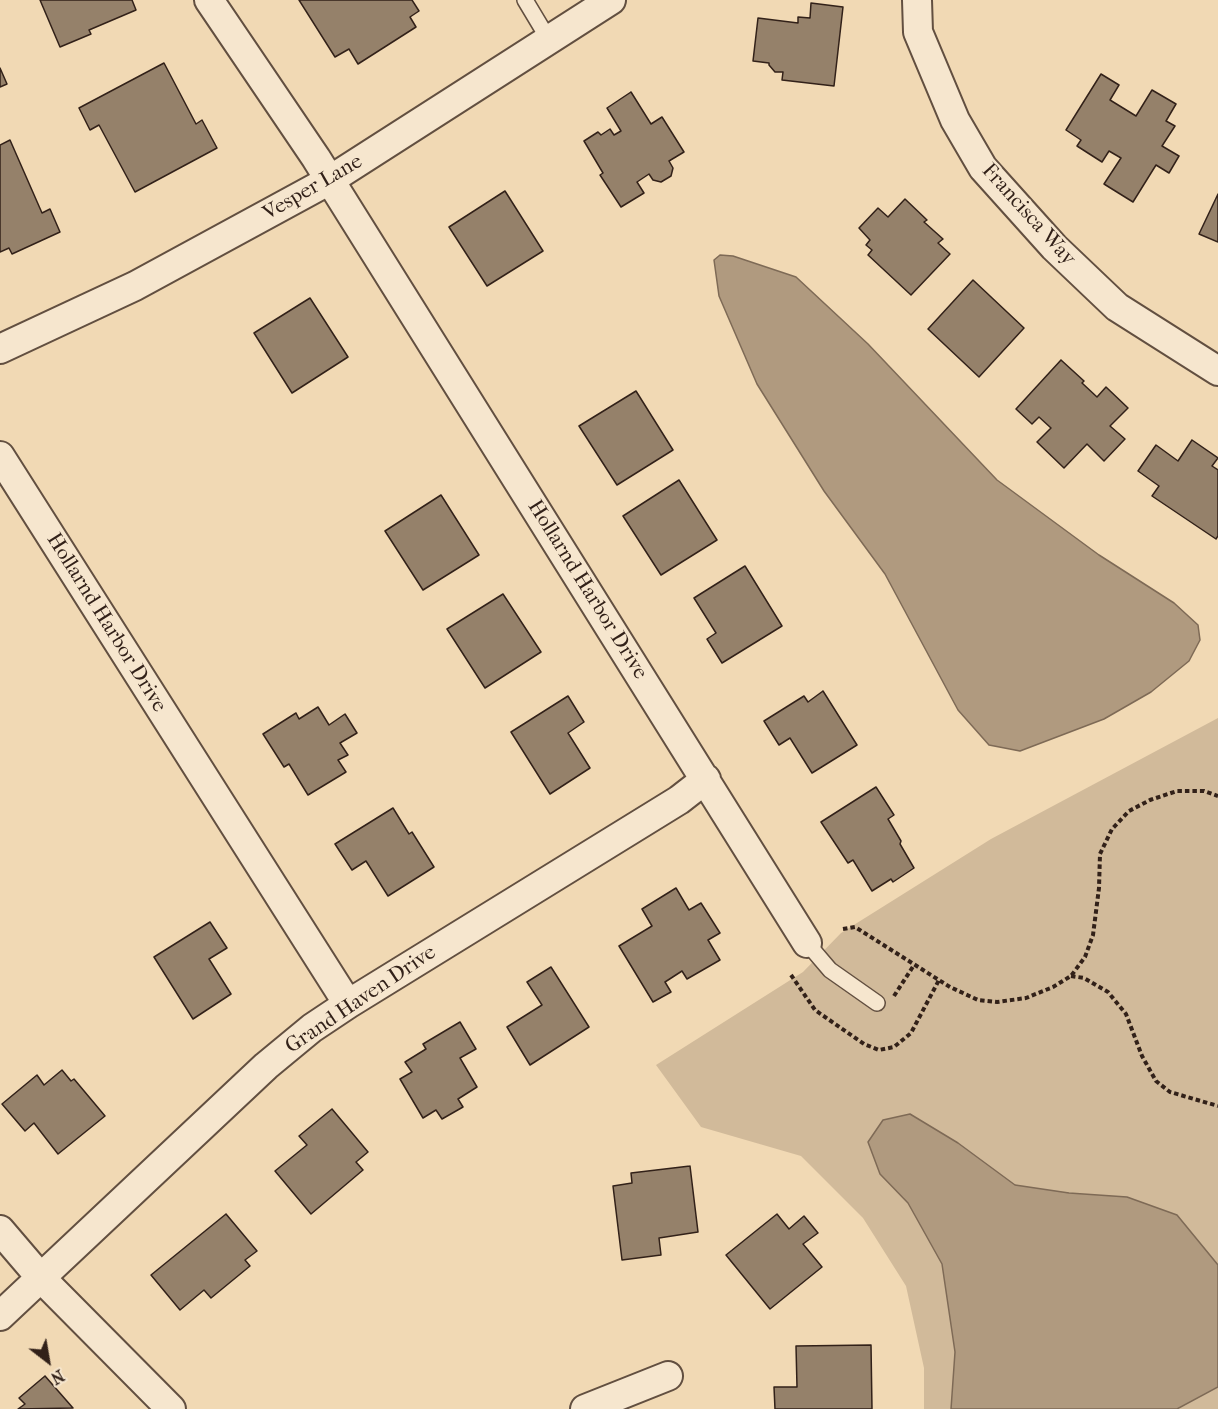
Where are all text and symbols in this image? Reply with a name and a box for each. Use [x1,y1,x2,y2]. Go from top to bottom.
street label: Vesper Lane [259,149,367,227]
street label: Francisca Way [976,159,1080,271]
street label: Hollarnd Harbor Drive [522,496,652,684]
street label: Hollarnd Harbor Drive [41,529,171,717]
street label: Grand Haven Drive [281,940,441,1060]
north arrow [18,1331,78,1391]
text: N [47,1366,68,1388]

